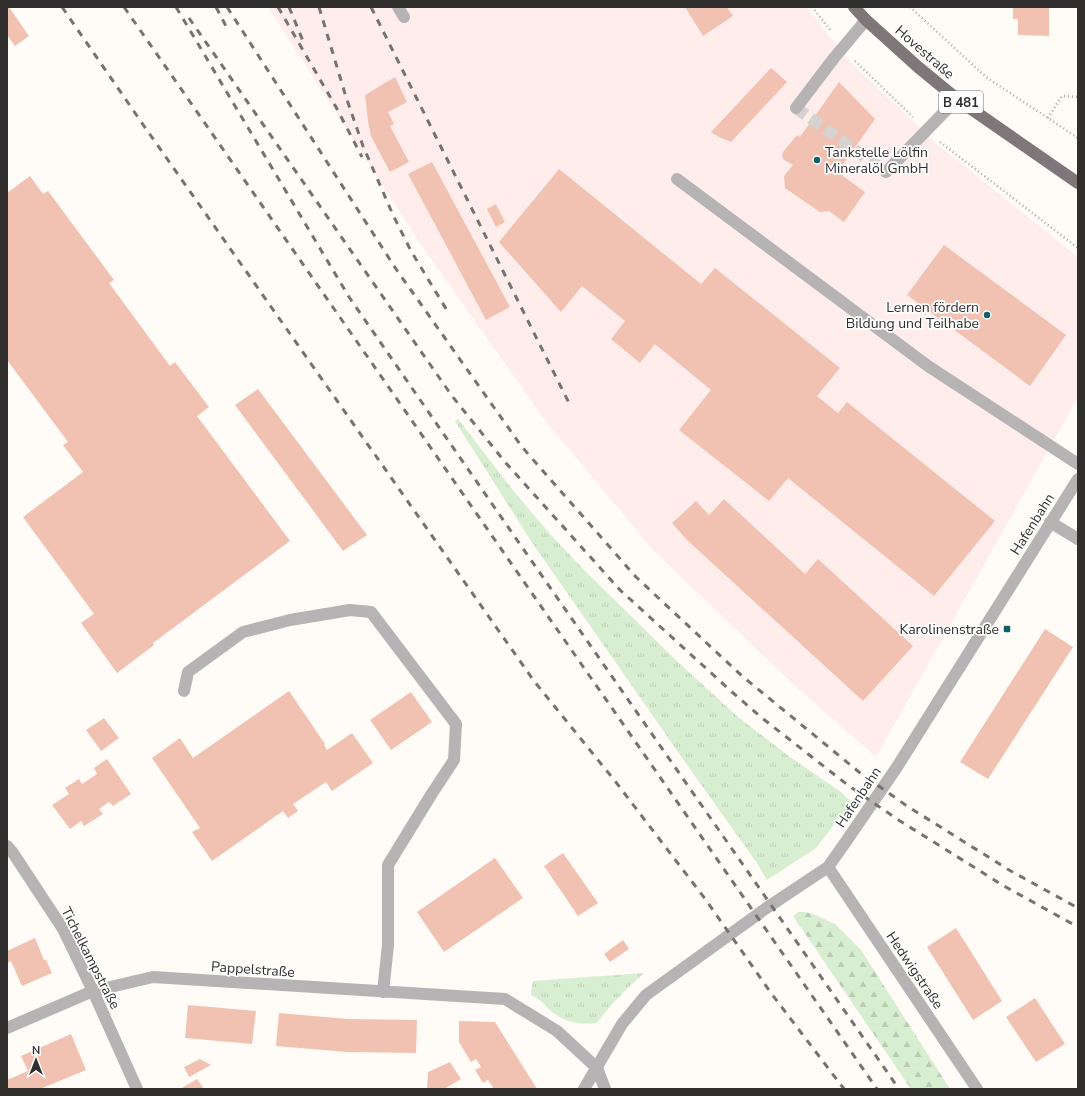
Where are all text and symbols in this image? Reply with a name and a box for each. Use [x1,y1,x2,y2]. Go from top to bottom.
street label: Hovestraße [891,21,958,83]
road number: B 481 [939,91,983,113]
place label: Tankstelle Lölfin Mineralöl GmbH [825,143,929,178]
marker: Tankstelle Lölfin Mineralöl GmbH [812,155,822,165]
place label: Lernen fördern Bildung und Teilhabe [846,298,979,333]
marker: Lernen fördern Bildung und Teilhabe [982,310,992,320]
street label: Hafenbahn [1006,490,1059,559]
place label: Karolinenstraße [899,620,999,639]
marker: Karolinenstraße [1002,624,1012,634]
street label: Hafenbahn [831,763,886,831]
street label: Tichelkampstraße [57,904,124,1013]
street label: Hedwigstraße [882,928,947,1013]
street label: Pappelstraße [211,957,295,982]
north arrow [16,1040,56,1080]
text: N [32,1043,40,1058]

